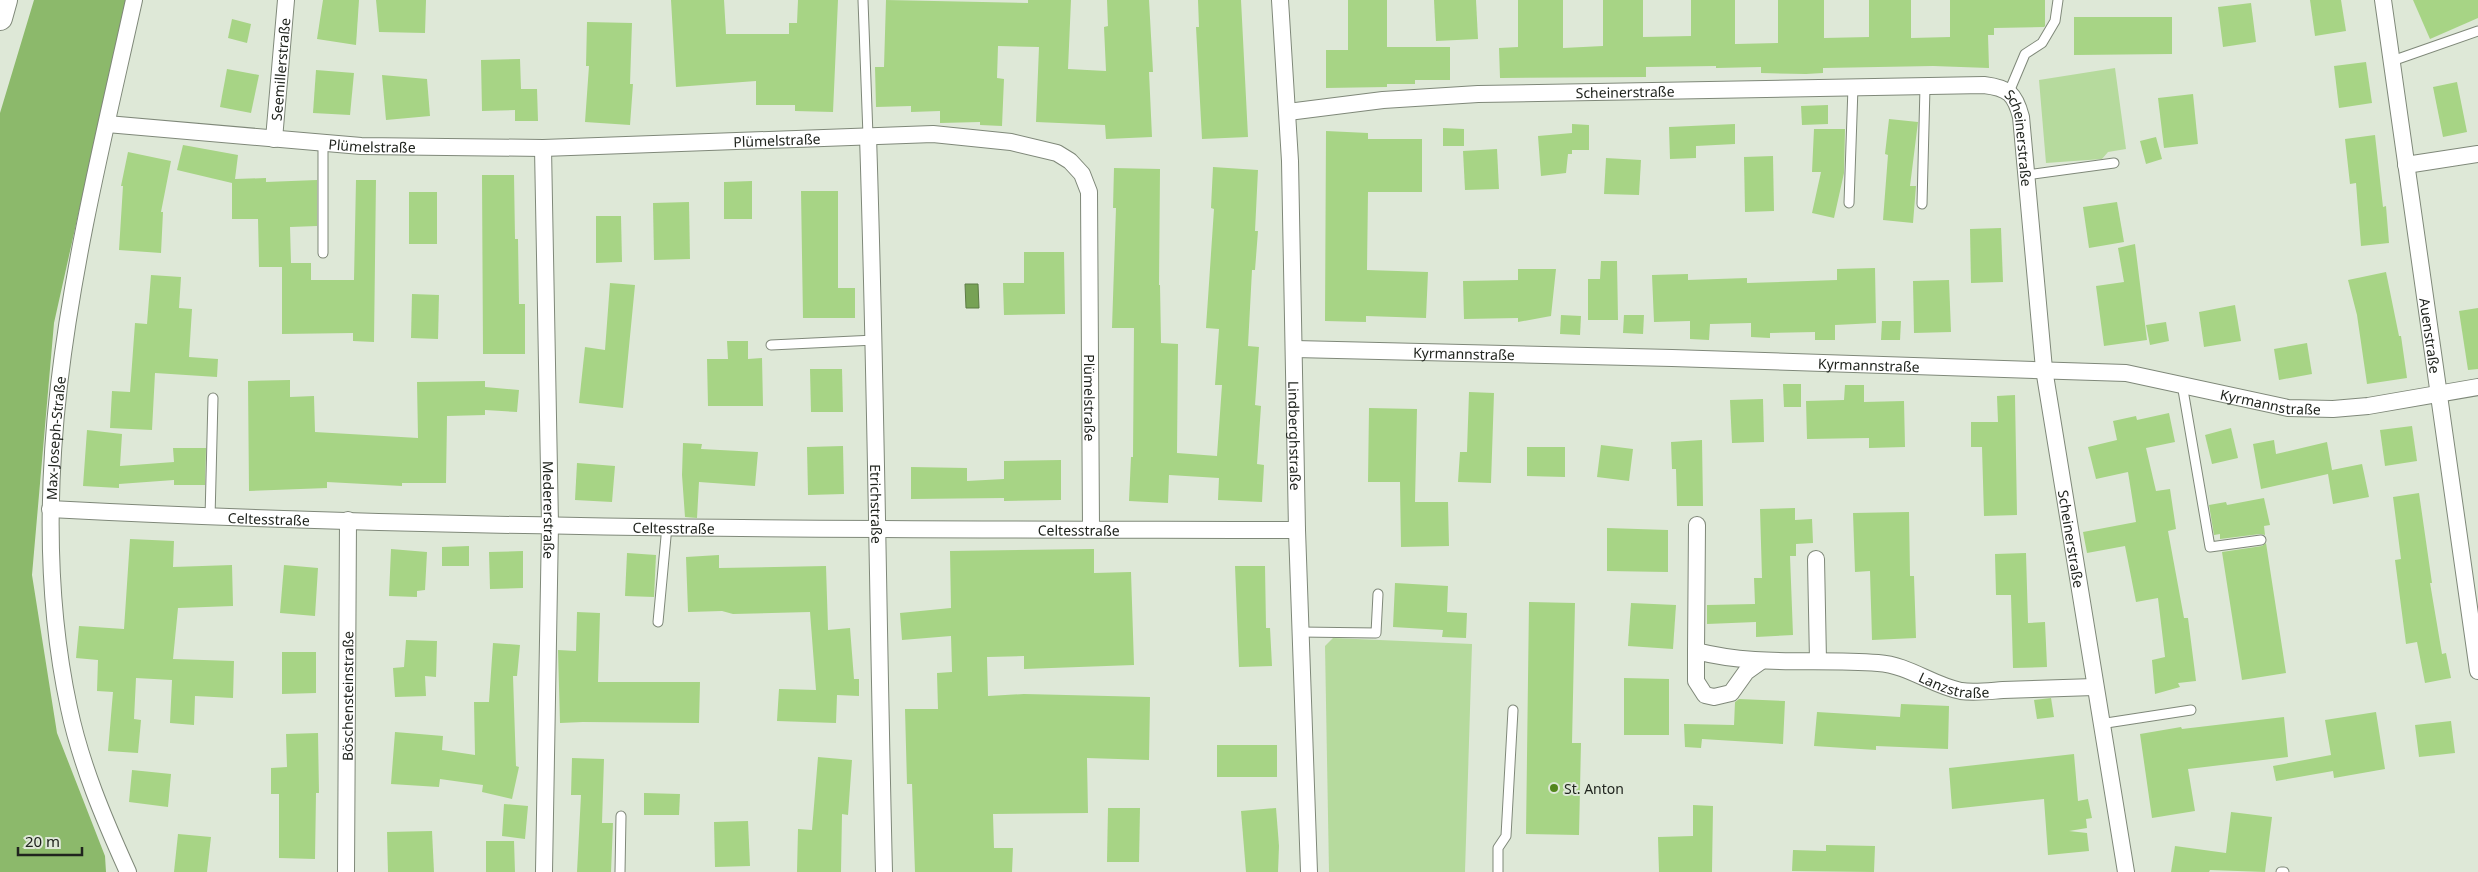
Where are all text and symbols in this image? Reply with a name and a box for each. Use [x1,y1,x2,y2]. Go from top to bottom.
street label: Seemillerstraße [266,17,294,121]
street label: Scheinerstraße [1575,81,1675,102]
street label: Scheinerstraße [2001,85,2037,187]
street label: Plümelstraße [733,129,821,151]
street label: Plümelstraße [328,134,416,156]
street label: Auenstraße [2416,297,2445,375]
street label: Kyrmannstraße [1413,342,1515,364]
street label: Kyrmannstraße [1818,353,1920,376]
street label: Plümelstraße [1080,354,1100,442]
street label: Max-Joseph-Straße [41,375,70,500]
street label: Lindberghstraße [1285,381,1306,491]
street label: Kyrmannstraße [2219,384,2321,418]
street label: Medererstraße [539,461,560,559]
street label: Etrichstraße [867,464,887,544]
street label: Scheinerstraße [2054,489,2089,589]
street label: Celtesstraße [227,508,310,529]
street label: Celtesstraße [633,517,715,537]
street label: Celtesstraße [1038,520,1120,539]
street label: Böschensteinstraße [337,631,357,761]
street label: Lanzstraße [1916,667,1990,701]
place label: St. Anton [1564,779,1624,798]
marker: St. Anton [1548,782,1560,794]
scale bar [18,824,81,856]
text: 20 m [25,831,60,851]

